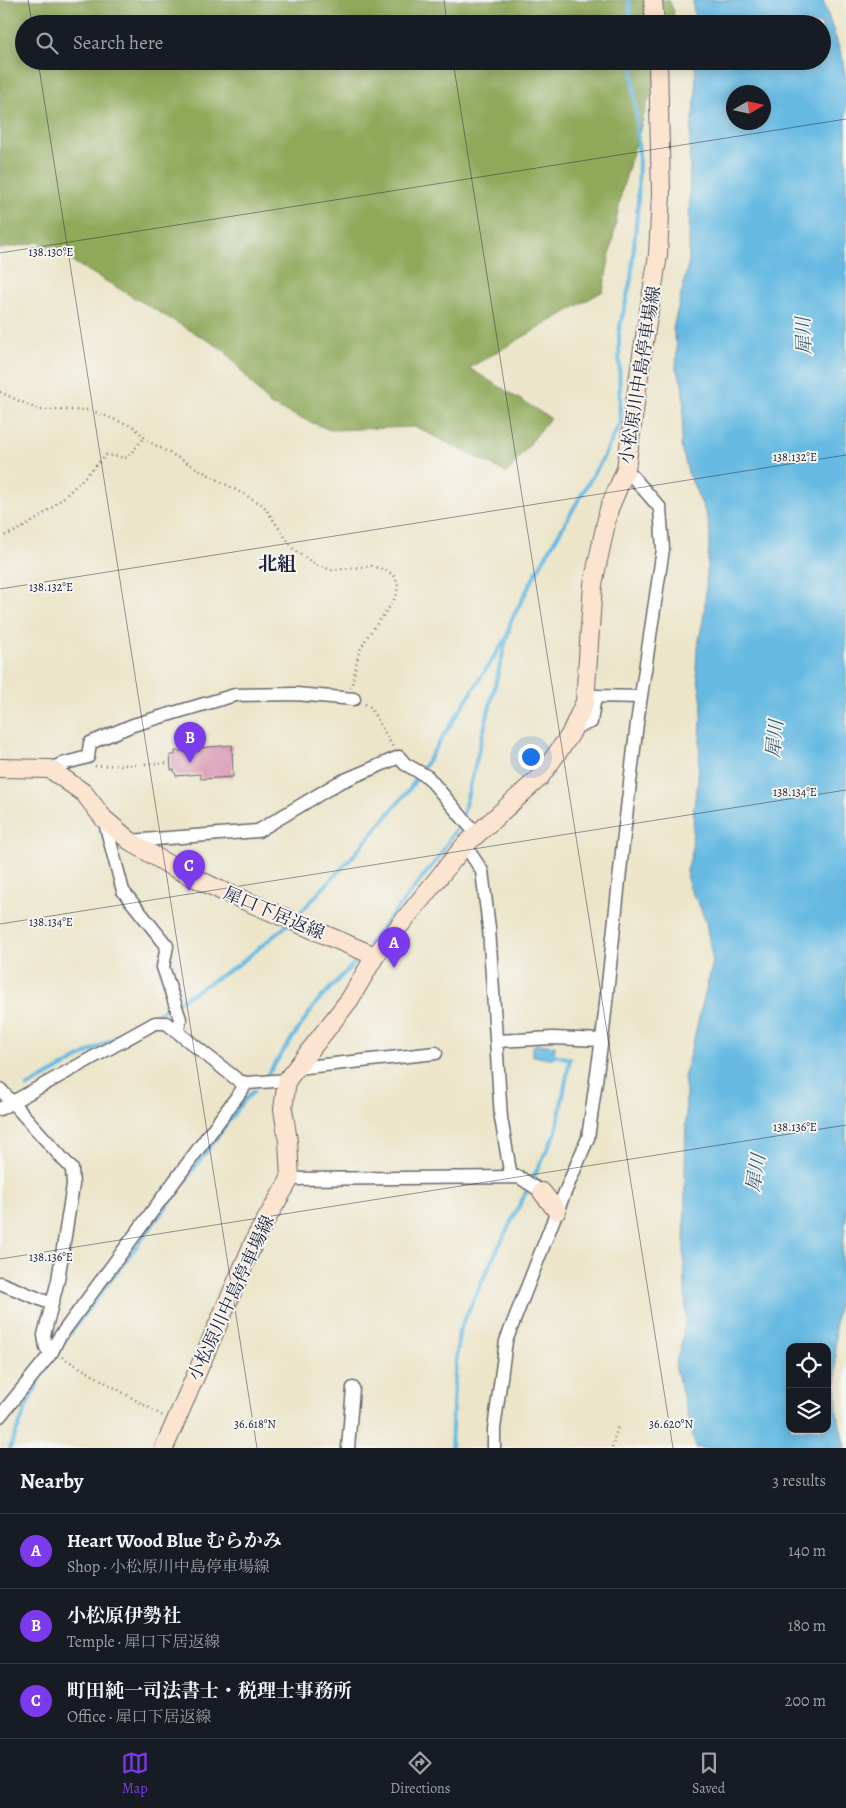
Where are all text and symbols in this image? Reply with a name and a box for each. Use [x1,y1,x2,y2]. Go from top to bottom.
search box [15,15,831,70]
icon: search [33,29,61,57]
text: Search here [73,30,163,56]
north arrow [726,85,771,130]
text: 138.130°E [29,244,73,260]
street label: 小松原川中島停車場線 [614,284,666,466]
water label: 犀川 [790,315,818,355]
text: 138.132°E [773,449,817,465]
district label: 北組 [258,551,297,577]
text: 138.132°E [29,579,73,595]
water label: 犀川 [760,717,790,759]
pin: B [174,722,206,763]
your location [518,744,544,770]
text: 138.134°E [773,784,817,800]
pin: C [173,850,205,891]
street label: 犀口下居返線 [220,881,328,945]
text: 138.134°E [29,914,73,930]
pin: A [378,927,410,968]
text: 138.136°E [773,1119,817,1135]
water label: 犀川 [740,1150,772,1194]
street label: 小松原川中島停車場線 [182,1211,280,1385]
text: 138.136°E [29,1249,73,1265]
map controls [786,1343,831,1433]
button: locate [786,1343,831,1388]
button: layers [786,1388,831,1433]
text: 36.618°N [234,1416,276,1432]
text: 36.620°N [649,1416,693,1432]
text: Nearby [20,1467,83,1495]
text: 3 results [772,1470,826,1492]
text: Heart Wood Blue むらかみ [67,1528,282,1554]
text: A [31,1540,41,1562]
text: 140 m [788,1540,826,1562]
text: Shop · 小松原川中島停車場線 [67,1556,270,1578]
text: 小松原伊勢社 [67,1603,181,1629]
text: B [31,1615,41,1637]
text: 180 m [788,1615,826,1637]
text: Temple · 犀口下居返線 [67,1631,220,1653]
text: 町田純一司法書士・税理士事務所 [67,1678,352,1704]
text: C [31,1690,41,1712]
text: 200 m [785,1690,826,1712]
text: Office · 犀口下居返線 [67,1706,211,1728]
tab: Map [121,1749,149,1798]
tab: Directions [390,1749,450,1798]
tab: Saved [692,1749,725,1798]

